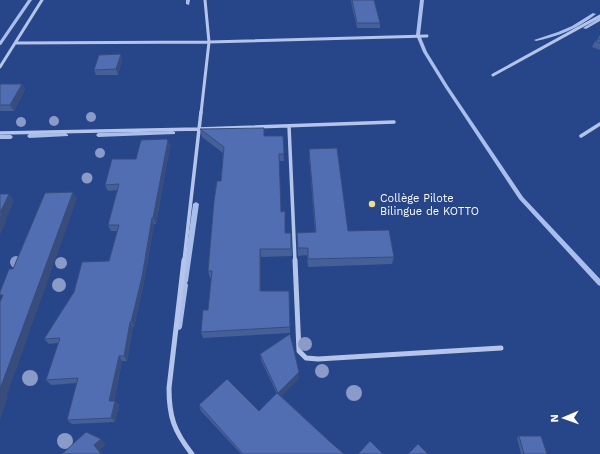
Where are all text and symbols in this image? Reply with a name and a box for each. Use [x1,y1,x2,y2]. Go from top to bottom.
place label: Collège Pilote Bilingue de KOTTO [380,192,479,218]
marker: Collège Pilote Bilingue de KOTTO [367,199,377,209]
north arrow [544,398,584,438]
text: N [548,414,561,423]

